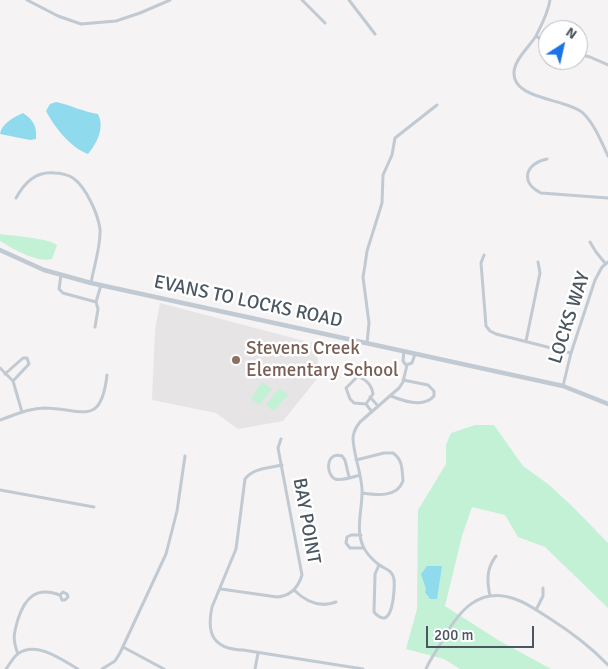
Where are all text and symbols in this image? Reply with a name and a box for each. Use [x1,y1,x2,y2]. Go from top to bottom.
north arrow [538,20,588,70]
text: N [562,23,580,43]
street label: LOCKS WAY [544,269,596,367]
street label: EVANS TO LOCKS ROAD [152,271,344,333]
place label: Stevens Creek Elementary School [246,338,399,382]
marker: Stevens Creek Elementary School [230,354,242,366]
street label: BAY POINT [287,476,325,566]
scale bar [428,616,536,648]
text: 200 m [434,626,474,644]

